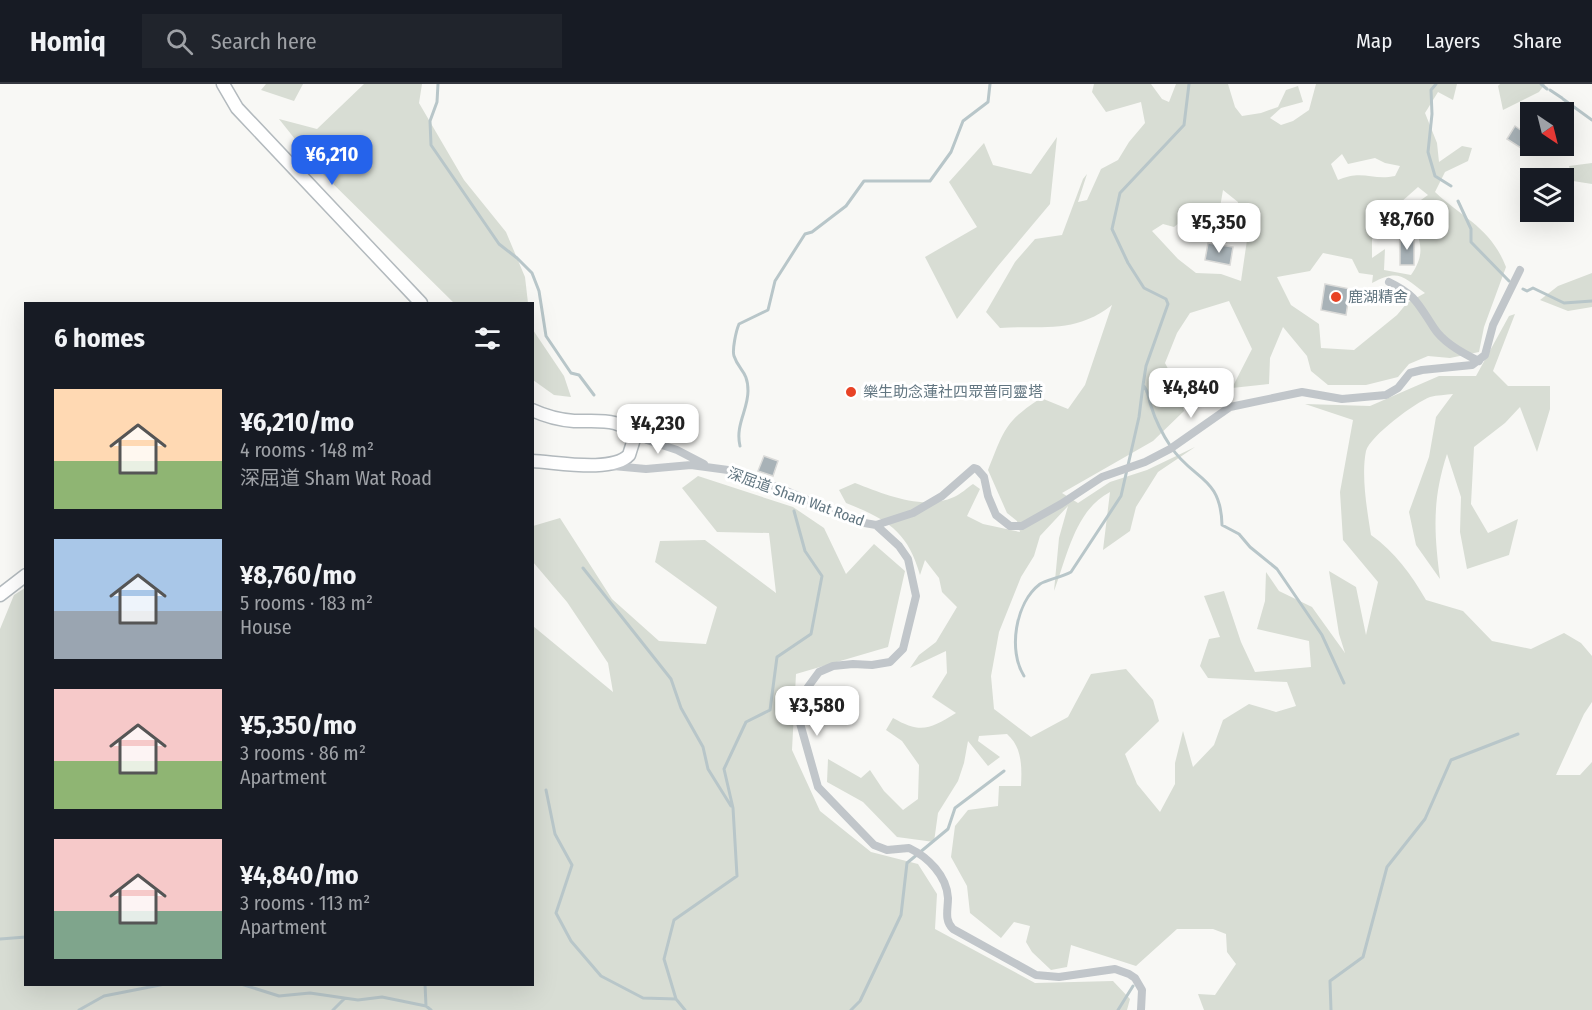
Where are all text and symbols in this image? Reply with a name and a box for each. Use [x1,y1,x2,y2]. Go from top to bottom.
search box [142,14,562,68]
text: Homiq [30,25,106,58]
icon: search [163,25,196,58]
text: Search here [211,28,317,55]
text: Map [1356,28,1392,54]
text: Layers [1425,28,1480,54]
text: Share [1513,28,1562,54]
north arrow [1520,102,1574,156]
map controls [1520,102,1574,222]
pin: ¥6,210 [283,135,381,186]
text: ¥6,210 [305,142,359,166]
button: layers [1520,168,1574,222]
pin: ¥8,760 [1358,200,1456,251]
pin: ¥5,350 [1170,203,1268,254]
text: ¥8,760 [1380,207,1434,231]
text: ¥5,350 [1192,210,1247,234]
place label: 鹿湖精舍 [1348,288,1408,306]
marker: 鹿湖精舍 [1329,290,1343,304]
icon: filters [471,322,504,355]
text: 6 homes [54,323,145,354]
pin: ¥4,840 [1142,368,1240,419]
text: ¥4,840 [1163,375,1219,399]
place label: 樂生助念蓮社四眾普同靈塔 [863,383,1043,401]
marker: 樂生助念蓮社四眾普同靈塔 [844,385,858,399]
pin: ¥4,230 [609,404,707,455]
text: ¥6,210/mo [240,407,354,438]
text: ¥4,230 [631,411,685,435]
icon: home [102,413,174,485]
text: 4 rooms · 148 m² [240,438,374,462]
street label: 深屈道 Sham Wat Road [725,464,867,530]
text: 深屈道 Sham Wat Road [240,466,432,490]
text: ¥8,760/mo [240,560,356,591]
icon: home [102,563,174,635]
text: 5 rooms · 183 m² [240,591,373,615]
text: House [240,615,292,639]
pin: ¥3,580 [768,686,866,737]
text: ¥3,580 [789,693,845,717]
text: ¥5,350/mo [240,710,357,741]
icon: home [102,713,174,785]
text: 3 rooms · 86 m² [240,741,366,765]
text: Apartment [240,765,327,789]
text: ¥4,840/mo [240,860,359,891]
icon: home [102,863,174,935]
text: 3 rooms · 113 m² [240,891,370,915]
text: Apartment [240,915,327,939]

